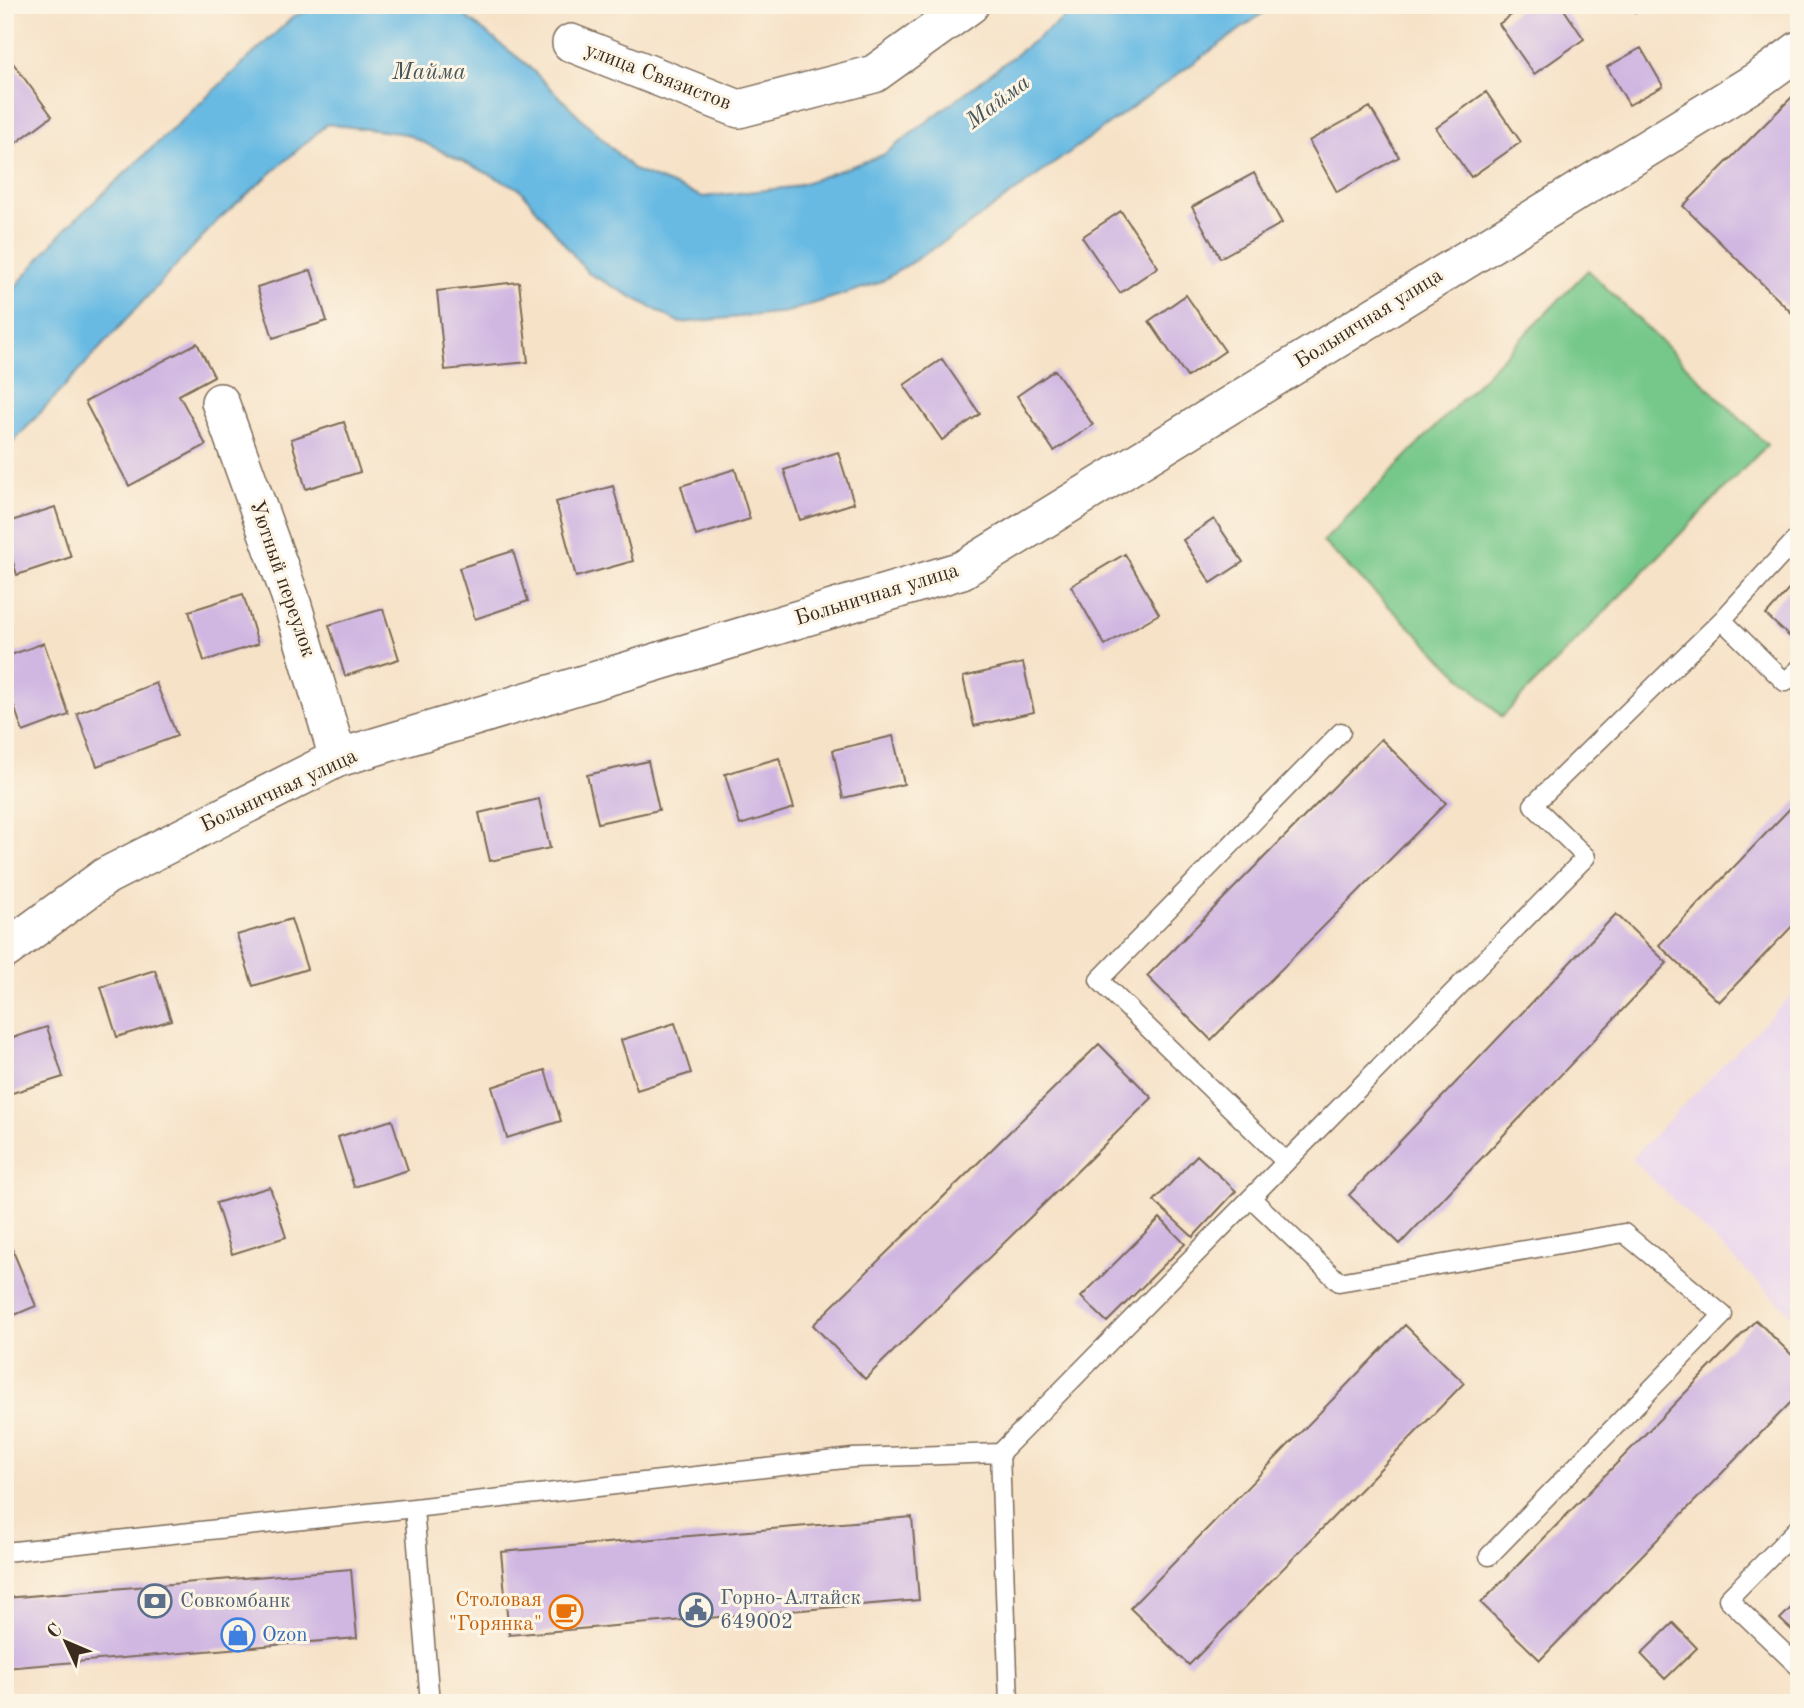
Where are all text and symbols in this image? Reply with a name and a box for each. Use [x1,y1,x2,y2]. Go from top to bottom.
street label: улица Связистов [582,39,734,115]
water label: Майма [391,61,466,84]
water label: Майма [961,71,1034,134]
street label: Больничная улица [1291,265,1447,373]
street label: Уютный переулок [245,498,319,660]
street label: Больничная улица [793,560,961,630]
street label: Больничная улица [197,746,361,836]
bank icon: Совкомбанк [136,1582,174,1620]
place label: Горно-Алтайск 649002 [720,1588,861,1633]
place label: Столовая "Горянка" [449,1590,542,1635]
place label: Совкомбанк [180,1591,291,1612]
public building icon: Горно-Алтайск 649002 [677,1591,715,1629]
cafe icon: Столовая "Горянка" [547,1593,585,1631]
north arrow [32,1606,102,1676]
shop icon: Ozon [219,1616,257,1654]
text: С [44,1621,67,1643]
place label: Ozon [262,1625,308,1646]

